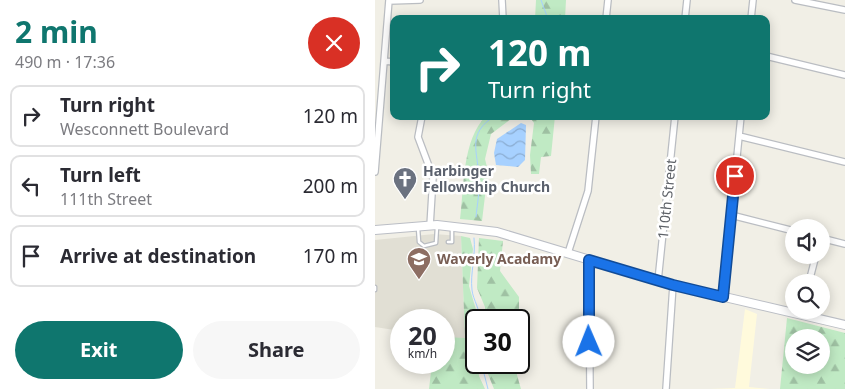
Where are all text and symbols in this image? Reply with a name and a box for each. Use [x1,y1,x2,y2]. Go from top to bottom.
text: 2 min [15,11,98,52]
button: close [308,17,360,69]
text: 120 m [488,29,591,76]
icon: right [405,35,470,100]
text: 490 m · 17:36 [15,51,115,73]
text: Turn right [488,74,591,104]
text: Turn right [60,92,155,118]
icon: right [17,102,45,130]
text: 120 m [303,103,358,129]
text: Wesconnett Boulevard [60,118,229,140]
pin [714,155,756,197]
street label: 110th Street [653,158,680,240]
place label: Harbinger Fellowship Church [423,161,550,196]
text: Turn left [60,162,141,188]
icon: arrive [721,162,749,190]
church icon: Harbinger Fellowship Church [392,166,418,200]
icon: left [17,172,45,200]
text: 200 m [303,173,358,199]
text: 111th Street [60,188,152,210]
map controls [785,219,830,374]
button: sound [785,219,830,264]
icon: arrive [17,242,45,270]
text: Arrive at destination [60,243,256,269]
text: 170 m [303,243,358,269]
school or university icon: Waverly Acadamy [406,246,432,280]
place label: Waverly Acadamy [437,249,561,268]
button: search [785,274,830,319]
speed limit sign: 30 [465,309,530,374]
position arrow [562,315,614,367]
text: 20 [408,318,437,352]
button: Exit [15,321,183,379]
button: Share [193,321,360,379]
button: layers [785,329,830,374]
text: km/h [408,345,437,362]

